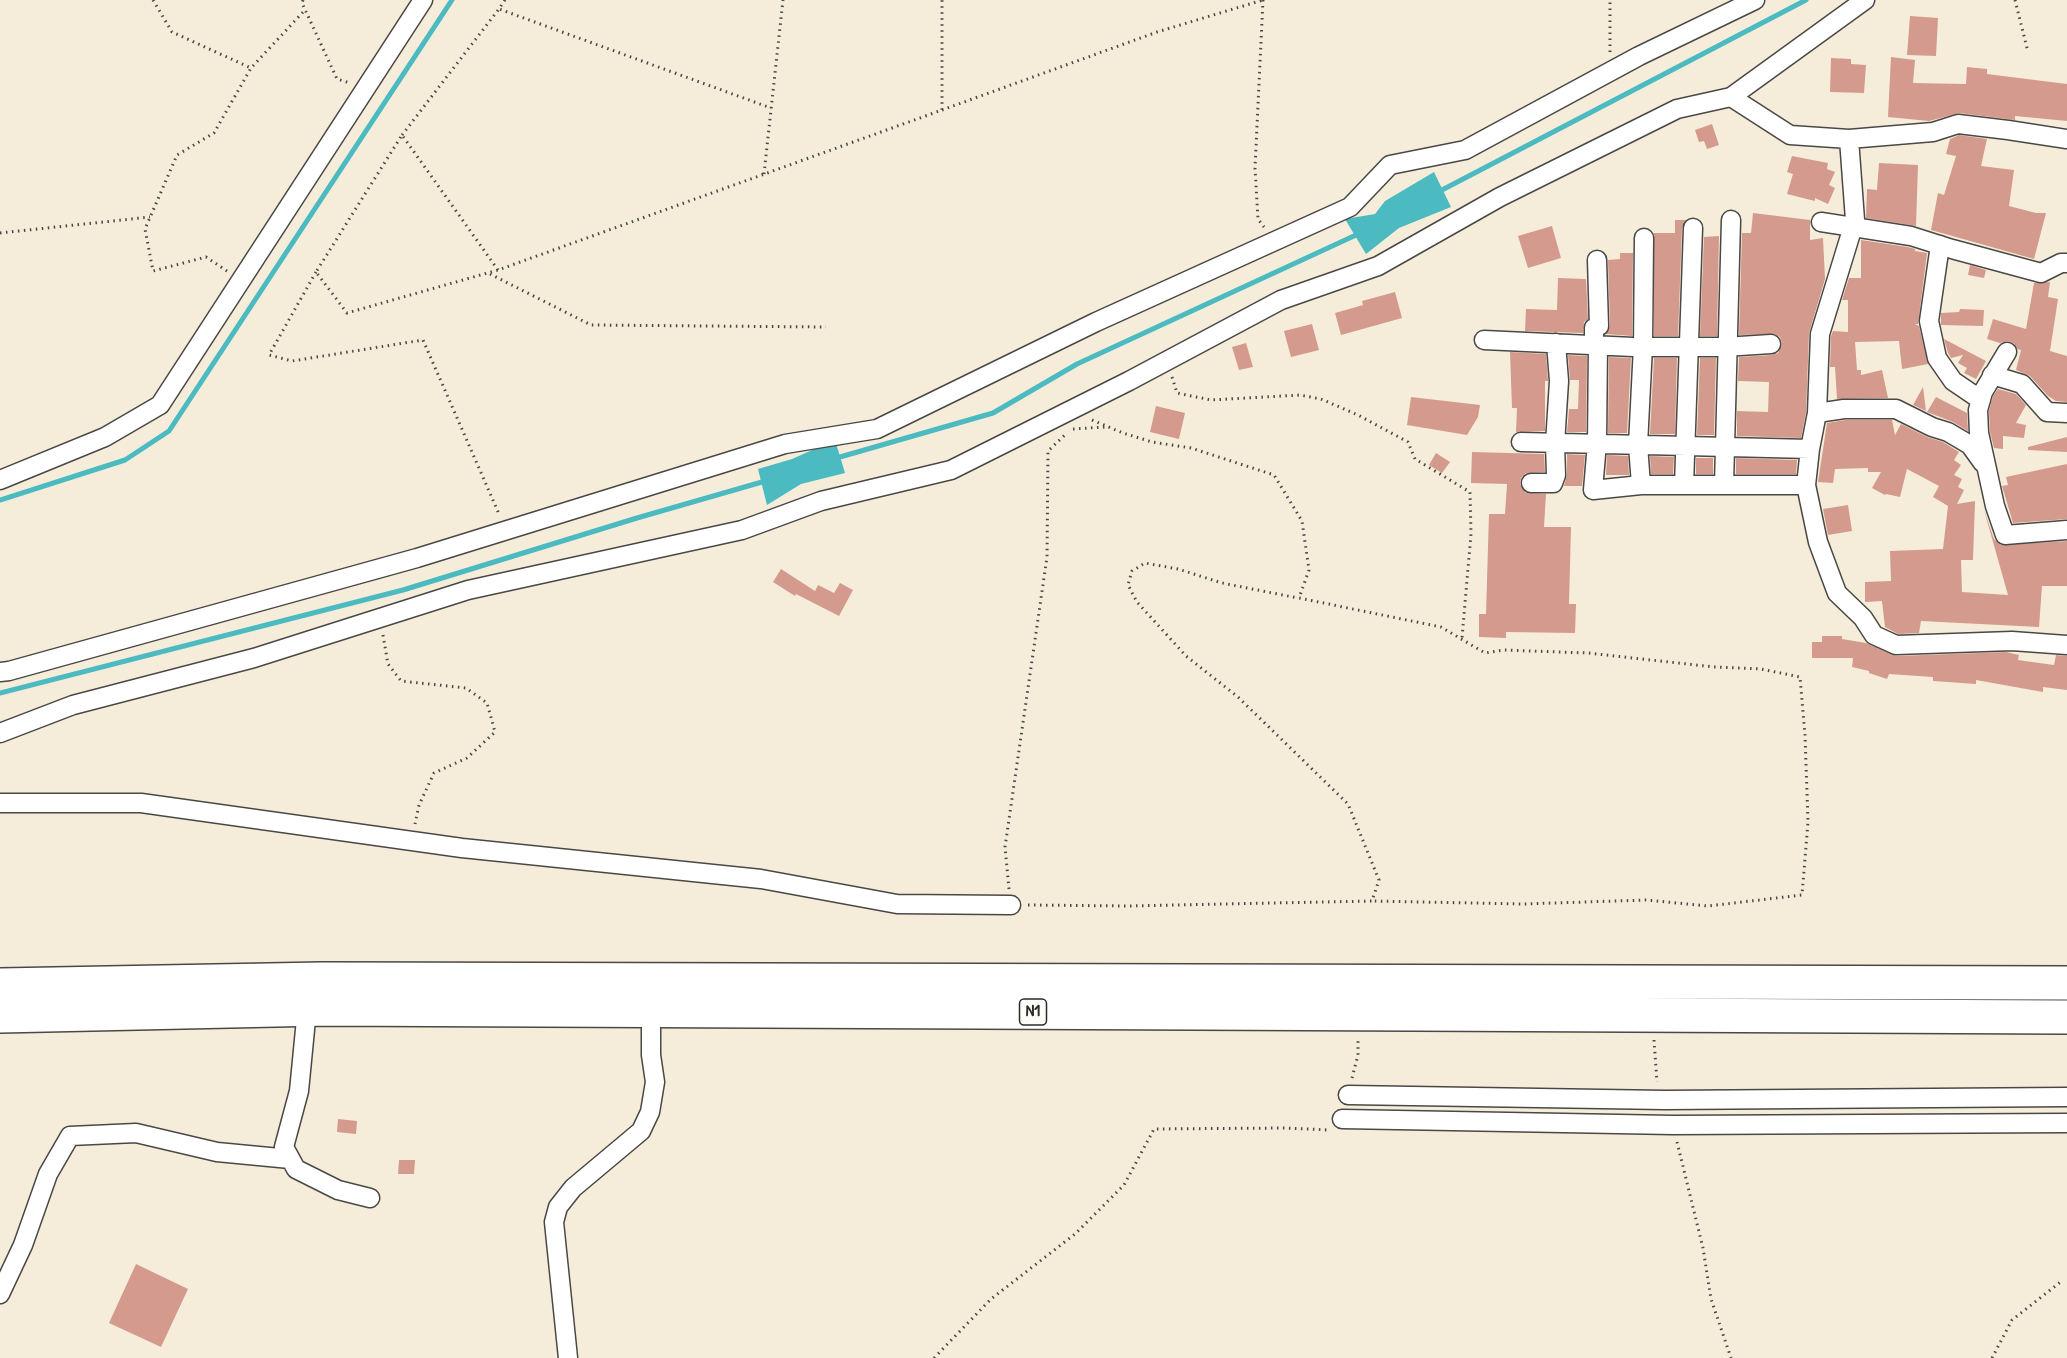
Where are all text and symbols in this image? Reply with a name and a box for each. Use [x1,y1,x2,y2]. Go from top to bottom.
road number: N1 [1020,999,1046,1025]

